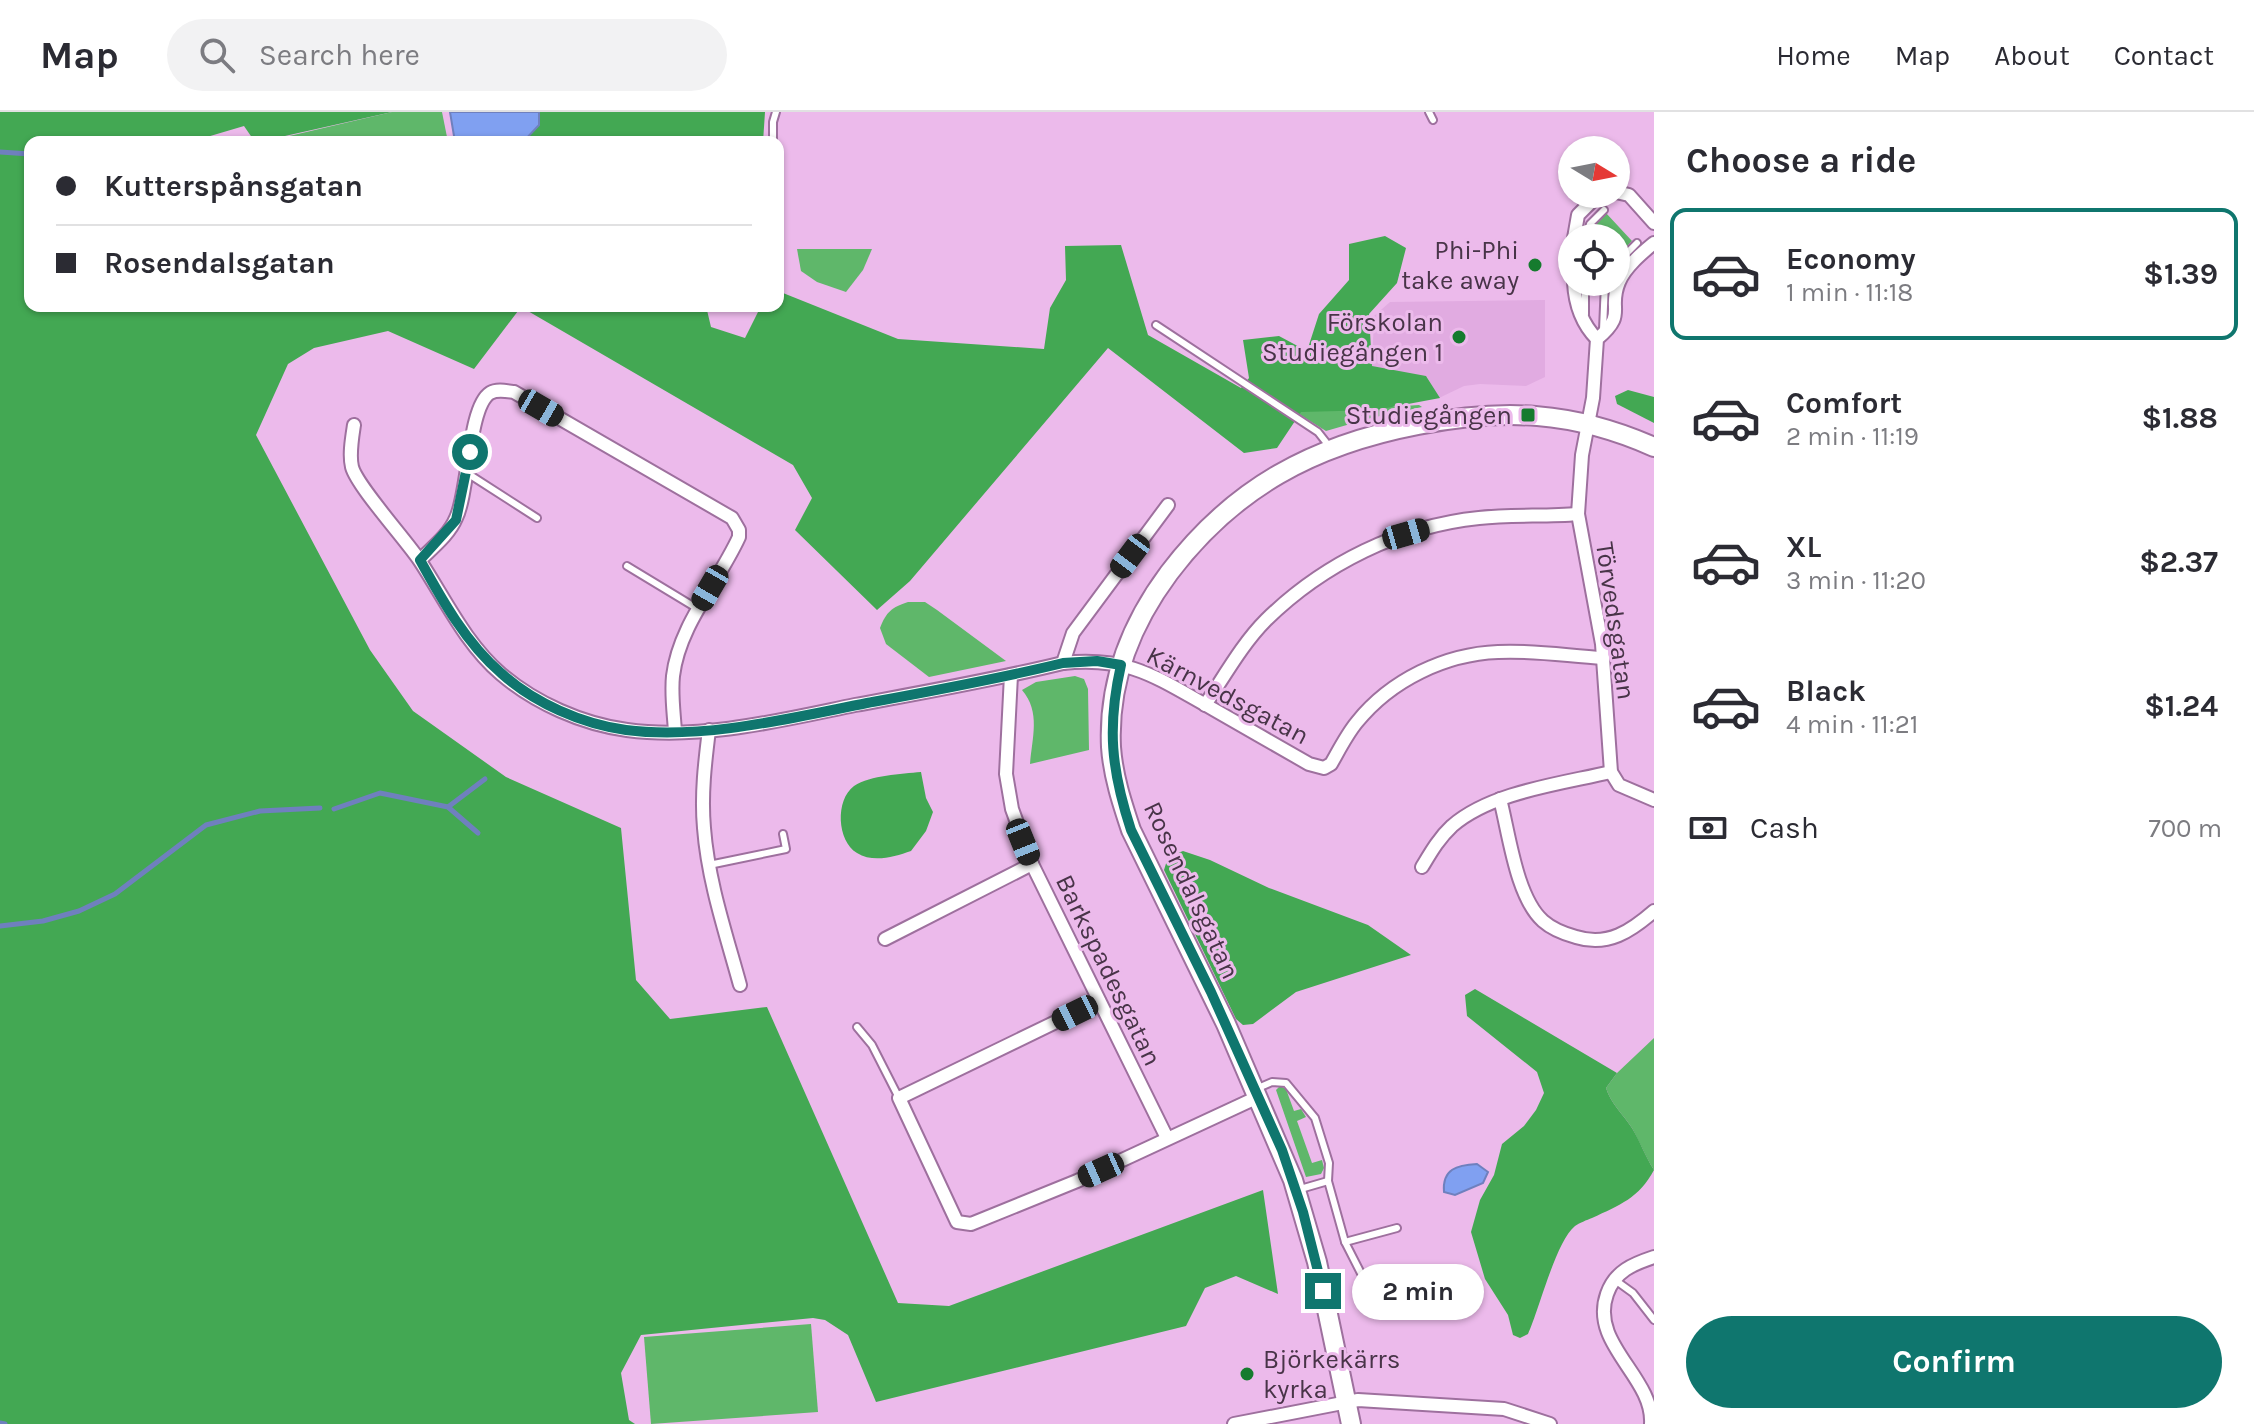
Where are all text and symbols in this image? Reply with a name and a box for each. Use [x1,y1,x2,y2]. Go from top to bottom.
search box [167,19,727,91]
text: Map [40,33,119,78]
icon: search [195,33,239,77]
text: Search here [259,37,420,73]
text: Home [1776,39,1851,72]
text: Map [1895,39,1950,72]
text: About [1994,39,2070,72]
text: Contact [2114,39,2214,72]
north arrow [1558,136,1630,208]
map controls [1558,136,1630,296]
text: Choose a ride [1686,139,1916,181]
text: Kutterspånsgatan [104,168,363,204]
button: locate [1558,224,1630,296]
place label: Phi-Phi take away [1401,235,1519,296]
icon: car [1690,238,1762,310]
text: Economy [1786,241,1916,277]
text: Rosendalsgatan [104,245,335,281]
marker: Phi-Phi take away [1526,256,1544,274]
text: $1.39 [2143,256,2218,292]
text: 1 min · 11:18 [1786,277,1913,308]
place label: Förskolan Studiegången 1 [1262,307,1443,368]
marker: Förskolan Studiegången 1 [1450,328,1468,346]
icon: car [1690,382,1762,454]
text: Comfort [1786,385,1902,421]
car [514,386,568,430]
place label: Studiegången [1346,400,1512,431]
text: $1.88 [2141,400,2218,436]
marker: Studiegången [1519,406,1537,424]
text: 2 min · 11:19 [1786,421,1919,452]
route start [452,434,488,470]
car [1380,516,1432,552]
icon: car [1690,526,1762,598]
text: XL [1786,529,1821,565]
car [1106,530,1154,582]
street label: Törvedsgatan [1589,540,1642,702]
text: $2.37 [2139,544,2218,580]
car [688,561,732,615]
text: 3 min · 11:20 [1786,565,1926,596]
street label: Kärnvedsgatan [1141,640,1314,751]
icon: car [1690,670,1762,742]
text: Black [1786,673,1866,709]
text: $1.24 [2144,688,2218,724]
text: 4 min · 11:21 [1786,709,1918,740]
street label: Rosendalsgatan [1137,797,1246,984]
icon: cash [1686,806,1730,850]
text: Cash [1750,810,1819,846]
text: 700 m [2148,813,2222,844]
car [1003,815,1043,869]
street label: Barkspadesgatan [1049,870,1168,1071]
car [1048,992,1102,1034]
car [1074,1149,1128,1191]
callout: 2 min [1351,1263,1483,1319]
route end [1305,1273,1341,1309]
text: 2 min [1382,1276,1454,1307]
button: Confirm [1686,1316,2222,1408]
place label: Björkekärrs kyrka [1263,1344,1400,1405]
marker: Björkekärrs kyrka [1238,1365,1256,1383]

